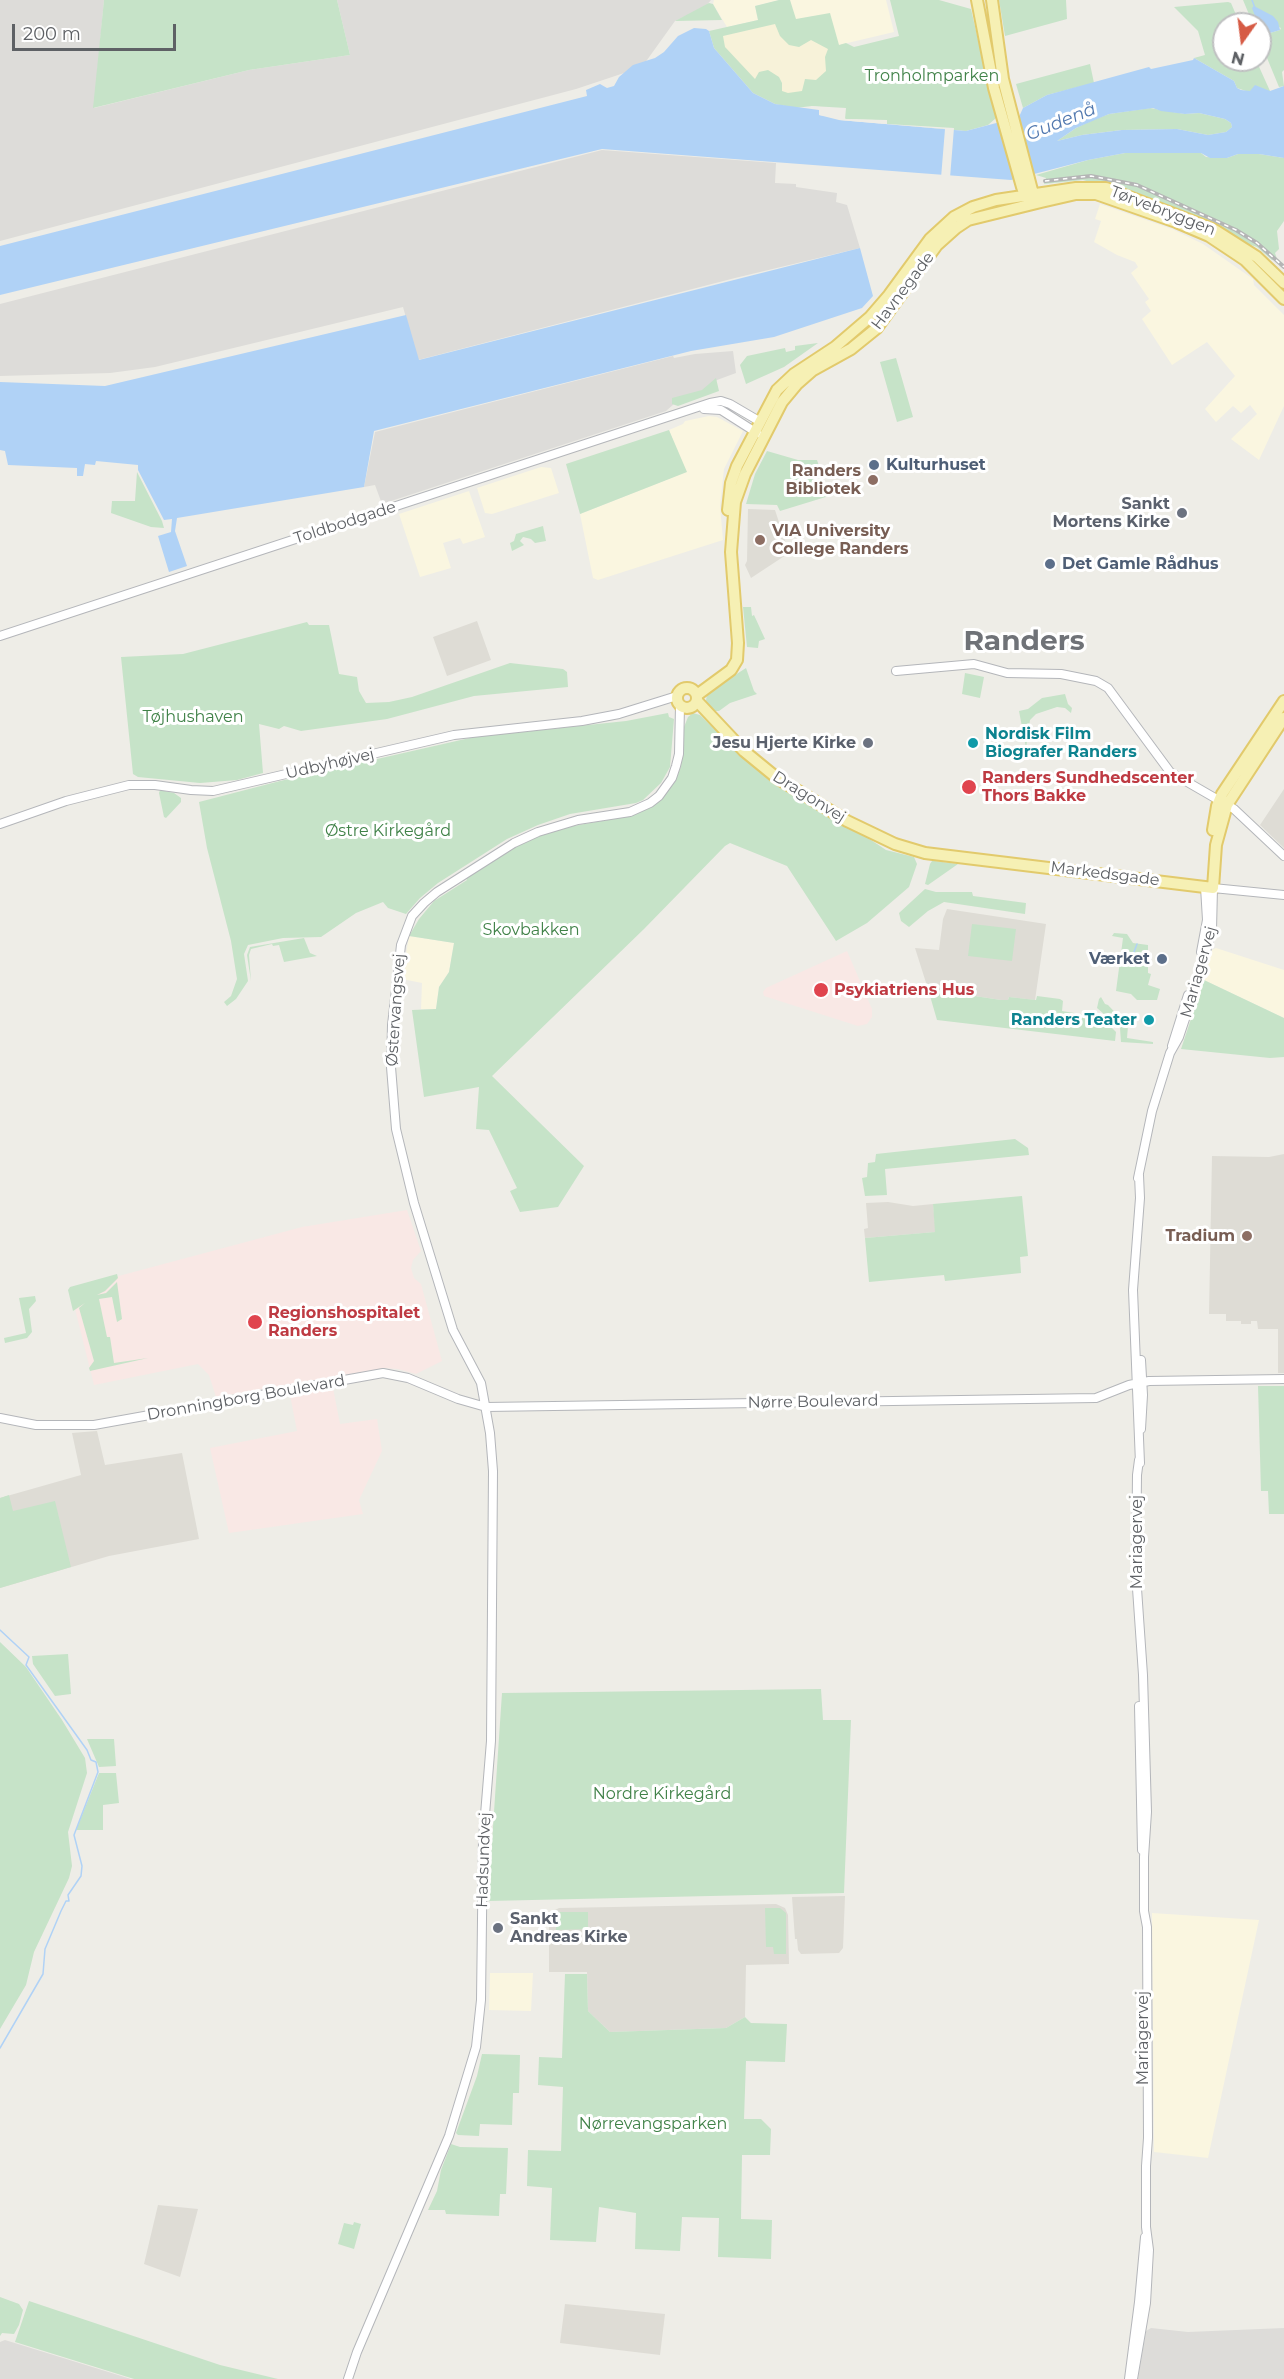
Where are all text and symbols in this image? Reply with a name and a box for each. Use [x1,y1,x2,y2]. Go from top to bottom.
scale bar [15,12,178,50]
north arrow [1212,12,1272,72]
text: 200 m [23,23,81,45]
text: N [1229,47,1247,69]
park label: Tronholmparken [865,66,999,86]
water label: Gudenå [1023,98,1099,146]
street label: Tørvebryggen [1108,182,1218,240]
street label: Havnegade [868,248,938,334]
place label: Kulturhuset [886,455,986,475]
marker: Kulturhuset [867,458,881,472]
place label: Randers Bibliotek [786,461,861,499]
marker: Randers Bibliotek [866,473,880,487]
place label: Sankt Mortens Kirke [1053,494,1170,532]
street label: Toldbodgade [292,497,398,549]
marker: Sankt Mortens Kirke [1175,506,1189,520]
place label: VIA University College Randers [772,521,909,559]
marker: VIA University College Randers [753,533,767,547]
place label: Det Gamle Rådhus [1062,554,1218,574]
marker: Det Gamle Rådhus [1043,557,1057,571]
district label: Randers [963,625,1085,659]
park label: Tøjhushaven [142,707,244,727]
place label: Nordisk Film Biografer Randers [985,724,1137,762]
place label: Jesu Hjerte Kirke [713,733,856,753]
marker: Jesu Hjerte Kirke [861,736,875,750]
marker: Nordisk Film Biografer Randers [966,736,980,750]
street label: Udbyhøjvej [284,744,376,784]
street label: Dragonvej [769,767,849,827]
place label: Randers Sundhedscenter Thors Bakke [982,768,1194,806]
marker: Randers Sundhedscenter Thors Bakke [960,778,978,796]
park label: Østre Kirkegård [325,821,451,841]
street label: Markedsgade [1050,858,1160,890]
park label: Skovbakken [482,920,580,940]
street label: Mariagervej [1177,924,1221,1020]
place label: Værket [1089,949,1150,969]
marker: Værket [1155,952,1169,966]
street label: Østervangsvej [382,953,410,1067]
place label: Psykiatriens Hus [834,980,974,1000]
marker: Psykiatriens Hus [812,981,830,999]
place label: Randers Teater [1011,1010,1137,1030]
marker: Randers Teater [1142,1013,1156,1027]
place label: Tradium [1165,1226,1235,1246]
marker: Tradium [1240,1229,1254,1243]
place label: Regionshospitalet Randers [268,1303,420,1341]
marker: Regionshospitalet Randers [246,1313,264,1331]
street label: Dronningborg Boulevard [145,1371,347,1425]
street label: Nørre Boulevard [747,1391,879,1413]
street label: Mariagervej [1127,1495,1147,1589]
park label: Nordre Kirkegård [593,1784,731,1804]
street label: Hadsundvej [473,1812,495,1908]
place label: Sankt Andreas Kirke [510,1909,628,1947]
marker: Sankt Andreas Kirke [491,1921,505,1935]
street label: Mariagervej [1133,1991,1153,2085]
park label: Nørrevangsparken [579,2114,727,2134]

